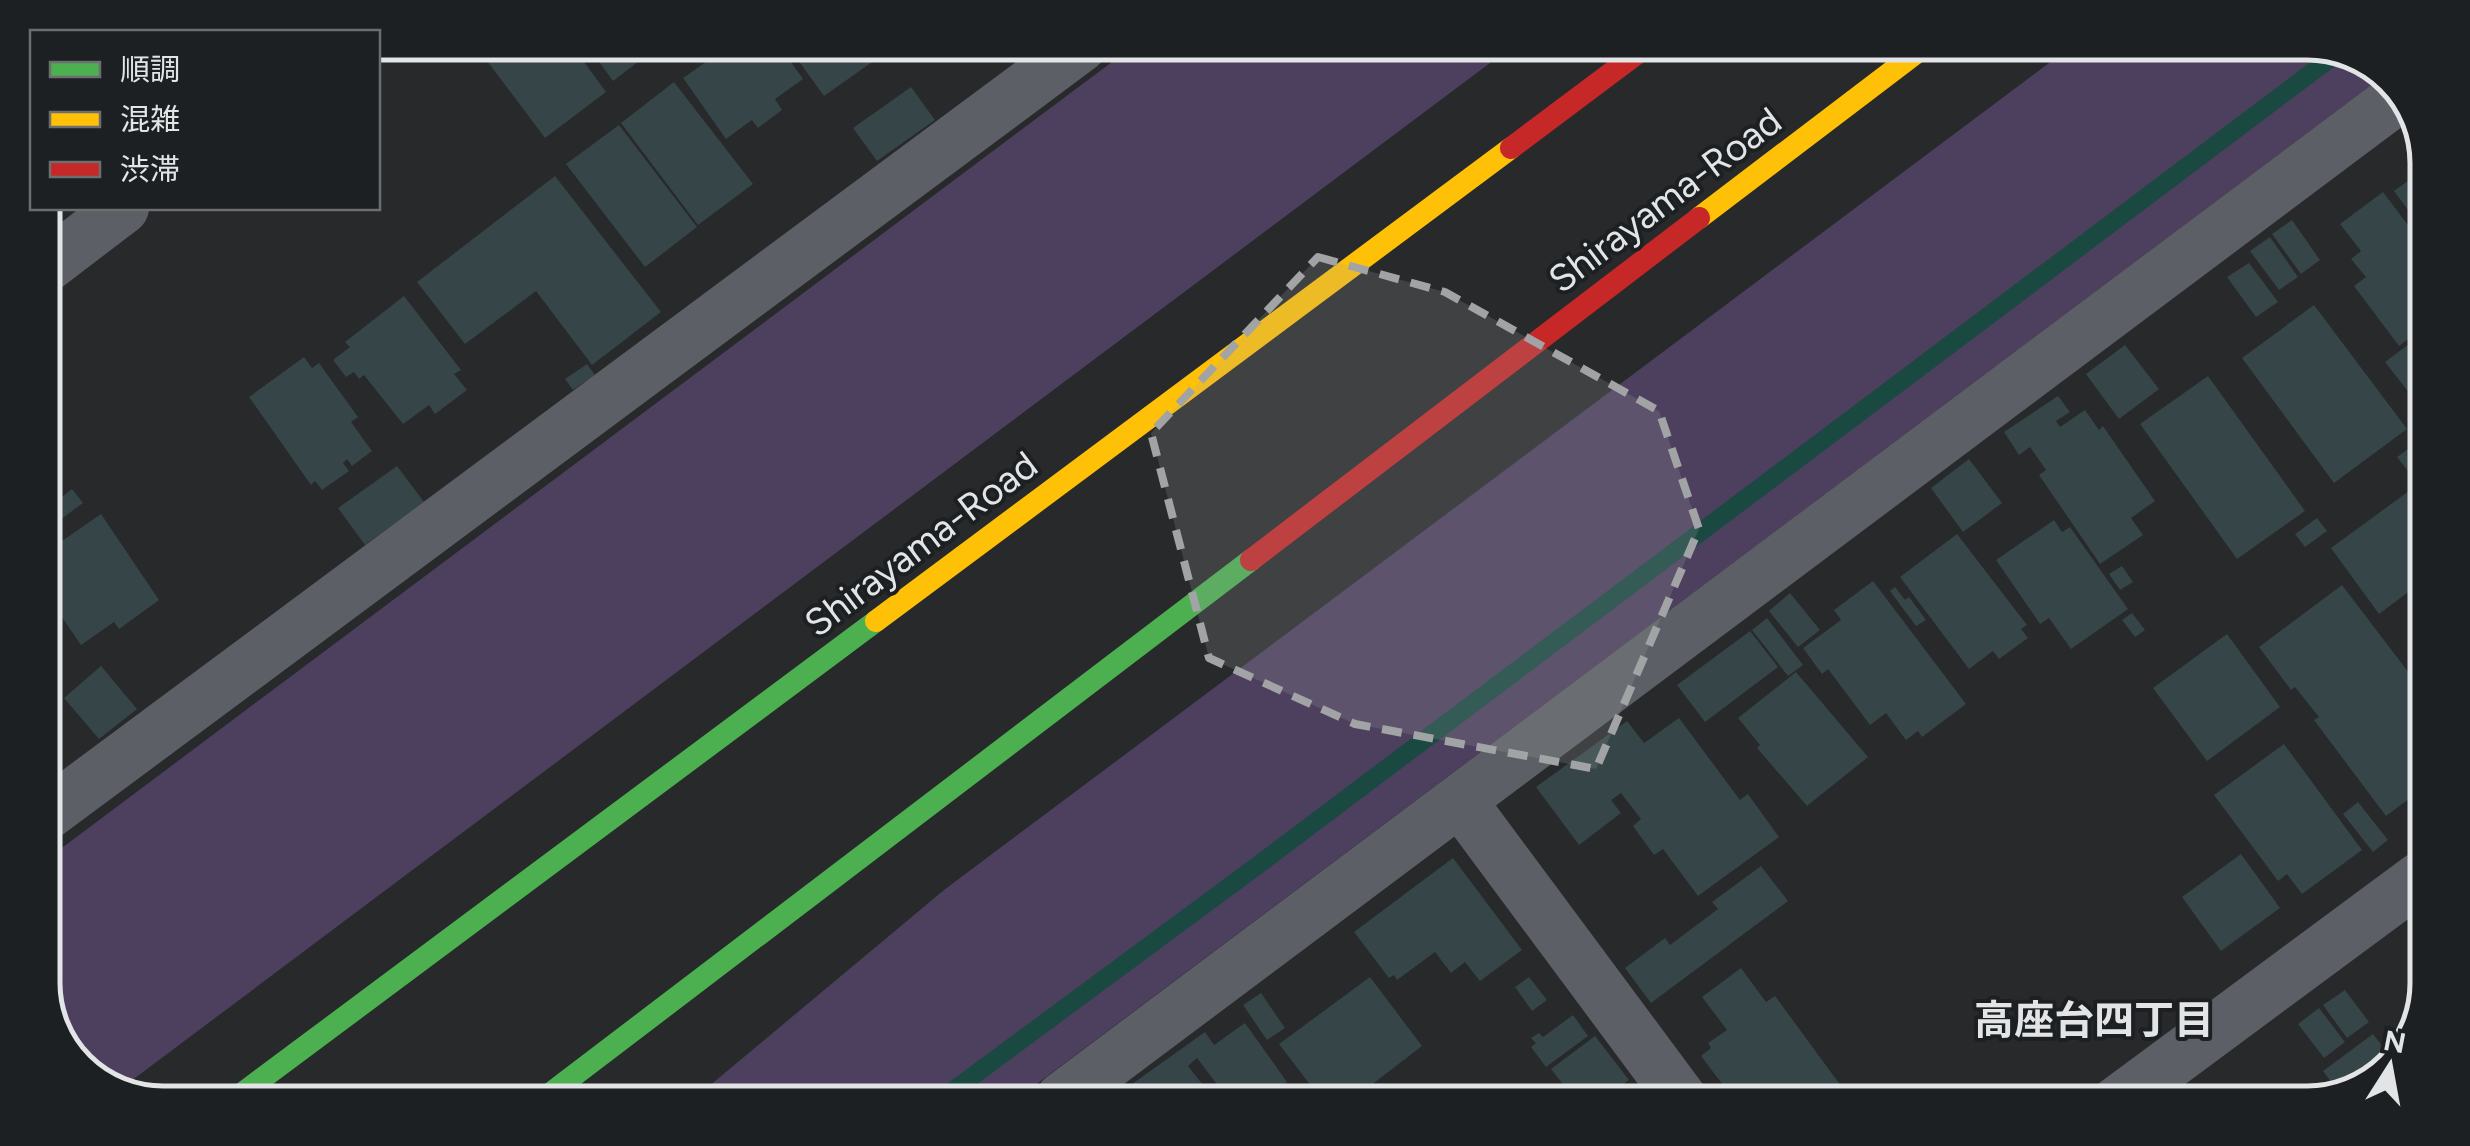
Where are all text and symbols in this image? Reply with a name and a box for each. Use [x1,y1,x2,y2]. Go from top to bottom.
legend [30,30,380,210]
text: 順調 [120,51,180,88]
street label: Shirayama-Road [1540,98,1790,302]
text: 混雑 [120,101,180,138]
text: 渋滞 [120,151,180,188]
street label: Shirayama-Road [796,442,1046,646]
district label: 高座台四丁目 [1974,996,2214,1044]
north arrow [2340,1016,2440,1116]
text: N [2381,1023,2409,1060]

